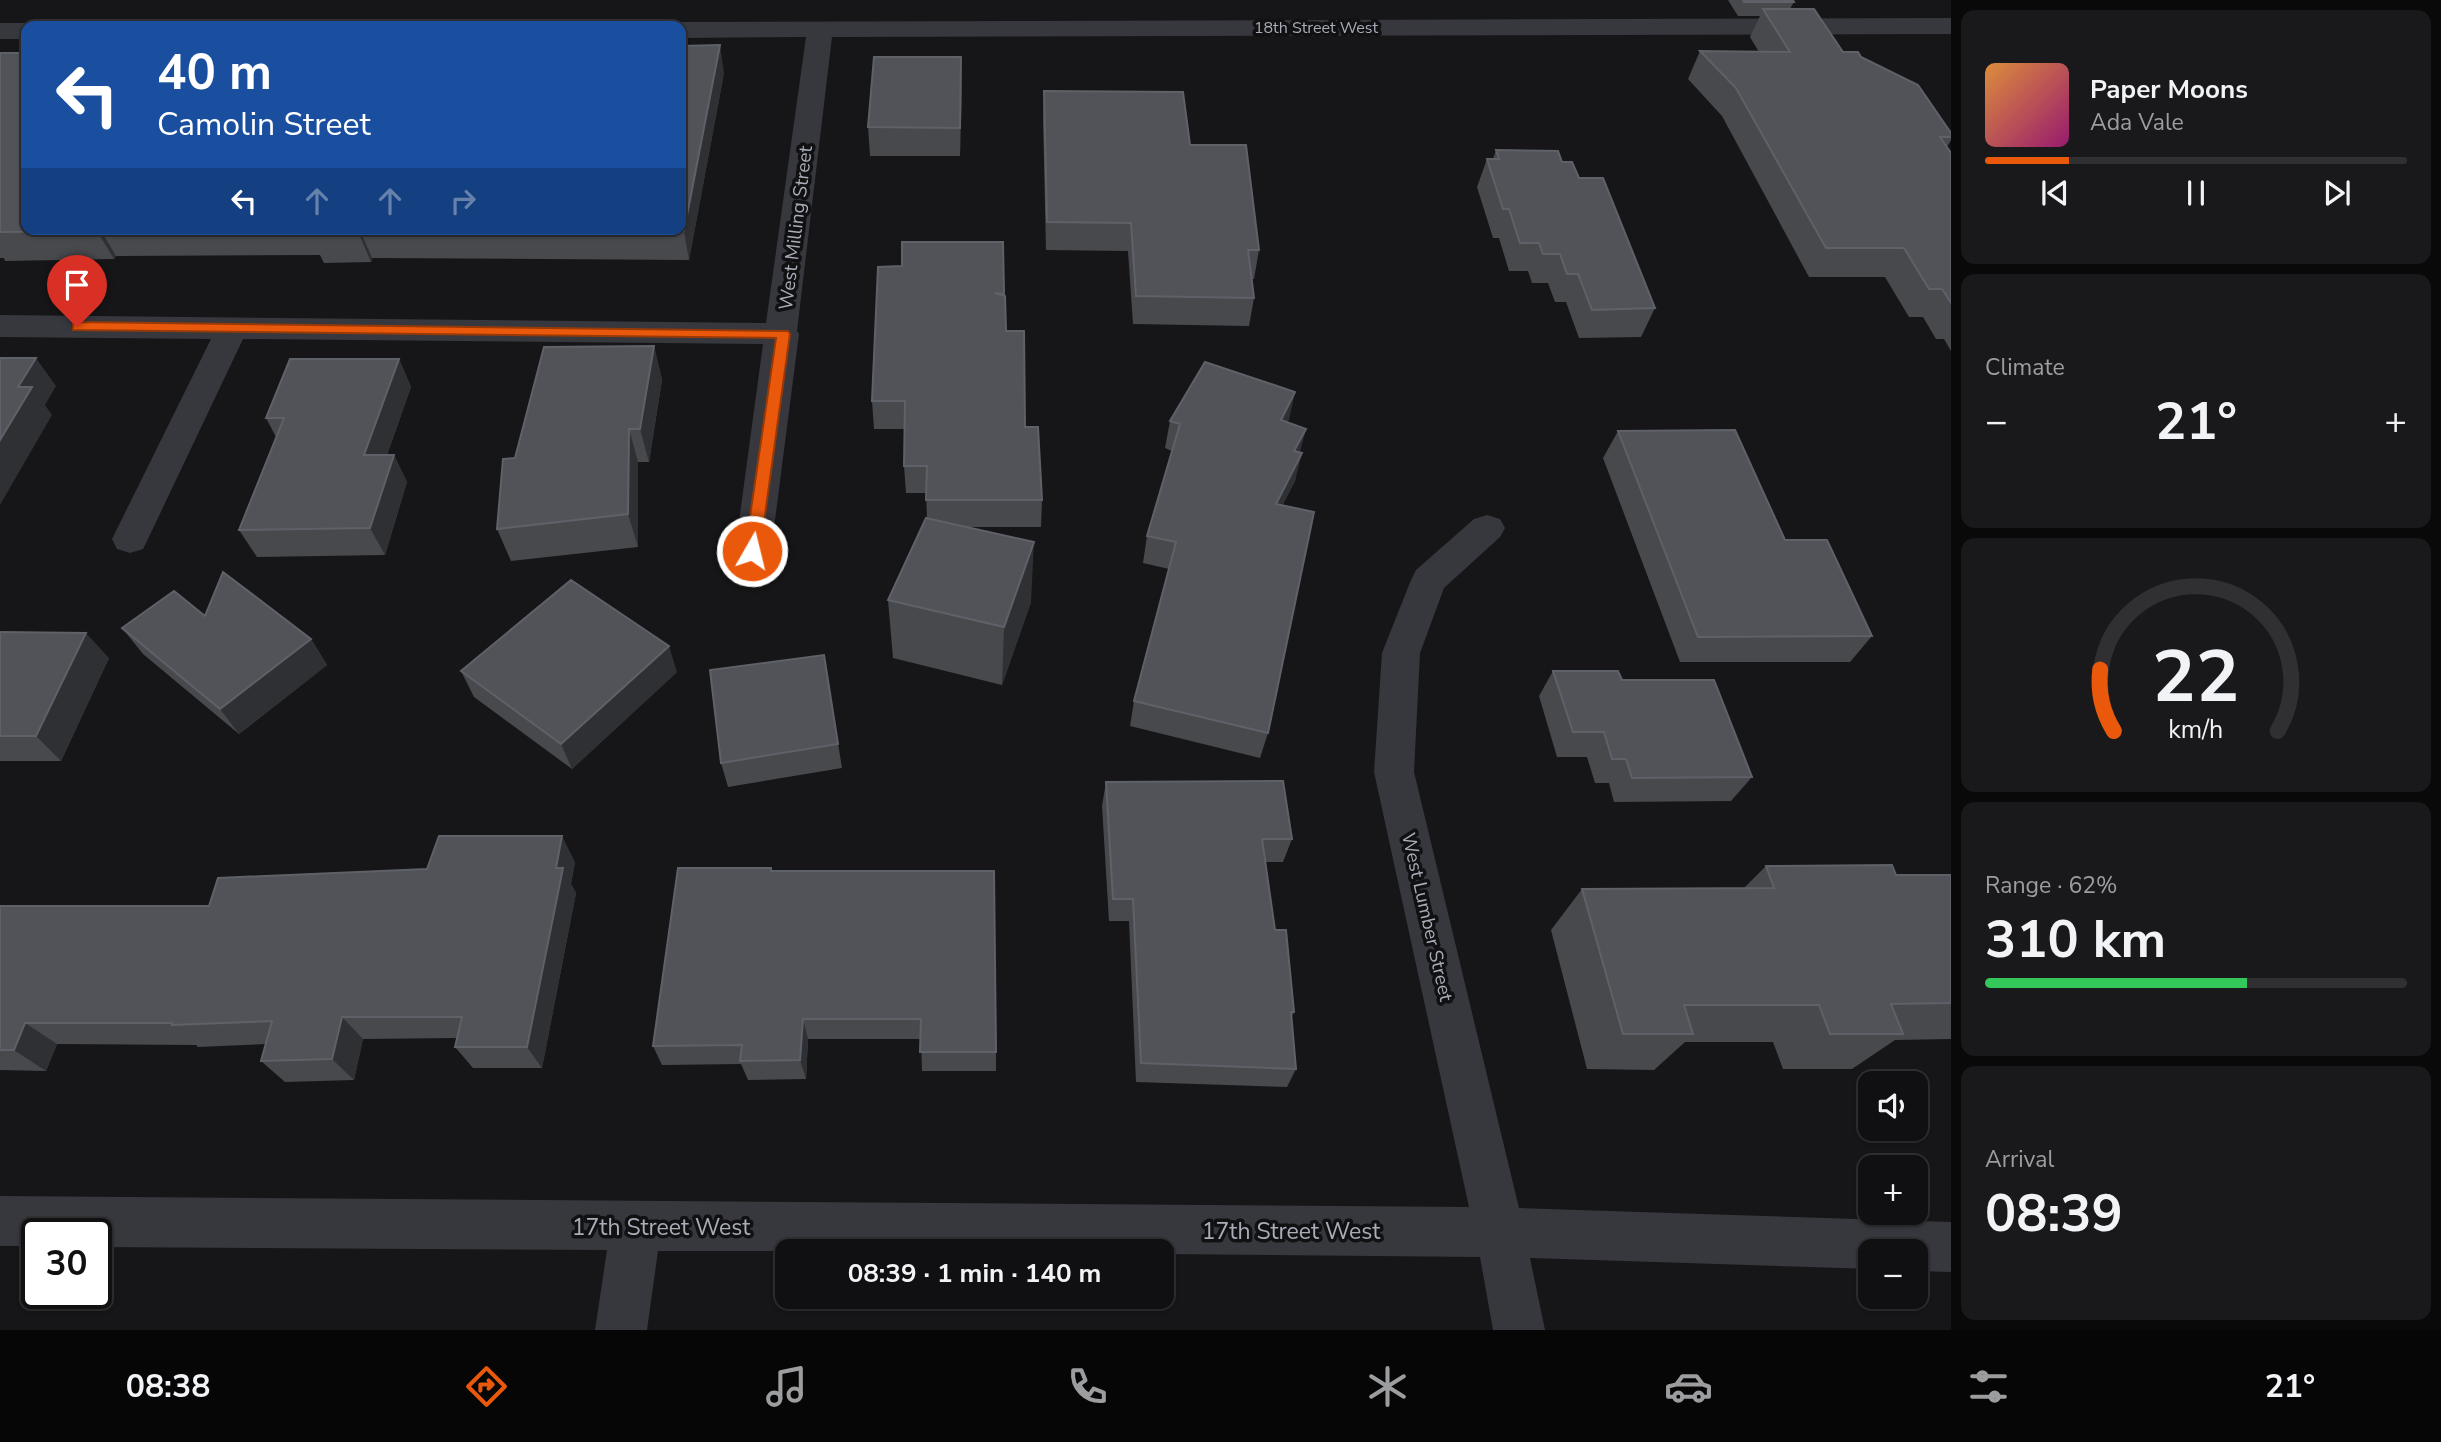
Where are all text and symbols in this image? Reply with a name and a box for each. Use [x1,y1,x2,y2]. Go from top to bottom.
street label: 18th Street West [1254,17,1378,39]
text: 40 m [157,39,272,106]
icon: left [42,49,133,140]
text: Paper Moons [2090,72,2248,107]
text: Camolin Street [157,103,371,146]
text: Ada Vale [2090,107,2184,138]
street label: West Milling Street [773,144,819,312]
icon: previous [2036,174,2074,212]
icon: pause [2177,174,2215,212]
icon: next [2318,174,2356,212]
icon: left [225,182,263,220]
icon: ahead [298,182,336,220]
icon: ahead [371,182,409,220]
icon: right [444,182,482,220]
pin [47,255,107,327]
icon: arrive [58,266,96,304]
text: Climate [1985,352,2065,383]
text: 21° [2155,386,2237,457]
text: − [1985,396,2008,447]
text: + [2384,396,2407,447]
position arrow [715,514,789,588]
text: 22 [2152,627,2240,727]
text: km/h [2168,713,2224,747]
street label: West Lumber Street [1395,830,1459,1004]
text: Range · 62% [1985,870,2117,901]
text: 310 km [1985,904,2166,975]
map controls [1858,1071,1928,1309]
button: sound [1858,1071,1928,1141]
text: Arrival [1985,1144,2054,1175]
button: + [1858,1155,1928,1225]
text: 08:39 [1985,1178,2123,1249]
street label: 17th Street West [572,1212,751,1243]
street label: 17th Street West [1202,1216,1381,1247]
speed limit sign: 30 [21,1218,112,1309]
button: − [1858,1239,1928,1309]
text: 08:39 · 1 min · 140 m [848,1256,1101,1291]
icon: directions [462,1362,511,1411]
icon: music [762,1362,811,1411]
icon: phone [1063,1362,1112,1411]
icon: climate [1363,1362,1412,1411]
icon: car [1664,1362,1713,1411]
icon: filters [1964,1362,2013,1411]
text: 08:38 [126,1365,210,1408]
text: 21° [2265,1365,2315,1408]

